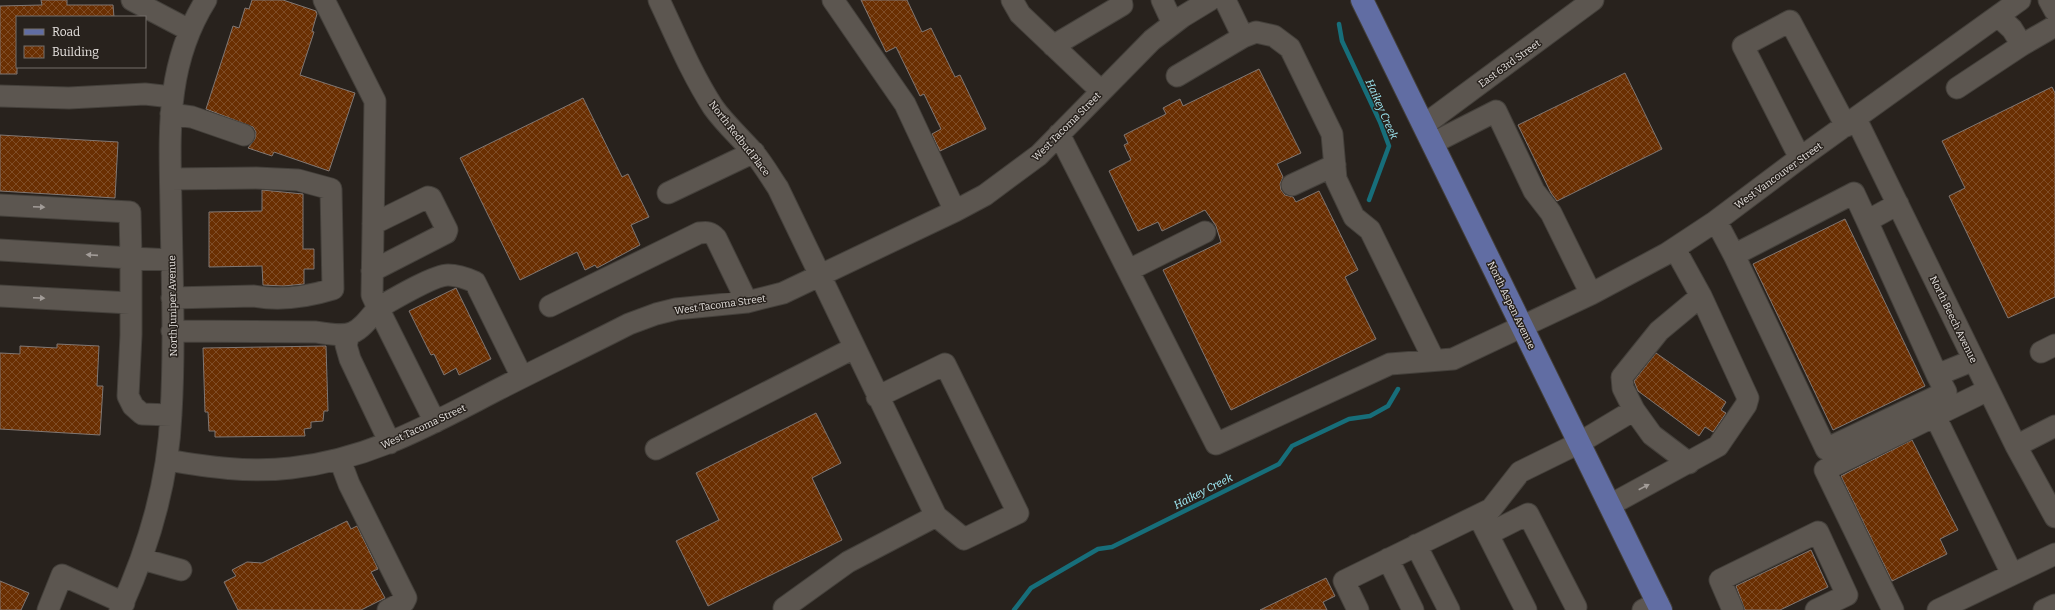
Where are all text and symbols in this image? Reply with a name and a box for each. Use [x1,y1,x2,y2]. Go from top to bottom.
legend [16,16,146,68]
text: Road [52,25,80,39]
street label: East 63rd Street [1476,37,1543,90]
text: Building [52,45,99,59]
water label: Haikey Creek [1363,77,1401,142]
street label: West Tacoma Street [1030,90,1104,164]
street label: North Redbud Place [706,99,772,178]
street label: West Vancouver Street [1732,140,1825,212]
one-way arrow [33,203,45,210]
one-way arrow [86,252,98,259]
street label: North Juniper Avenue [166,255,180,357]
street label: North Aspen Avenue [1485,260,1538,351]
street label: North Beech Avenue [1927,274,1979,365]
street label: West Tacoma Street [674,293,767,317]
one-way arrow [33,295,46,301]
street label: West Tacoma Street [379,402,468,452]
water label: Haikey Creek [1172,471,1236,512]
one-way arrow [1639,484,1650,490]

